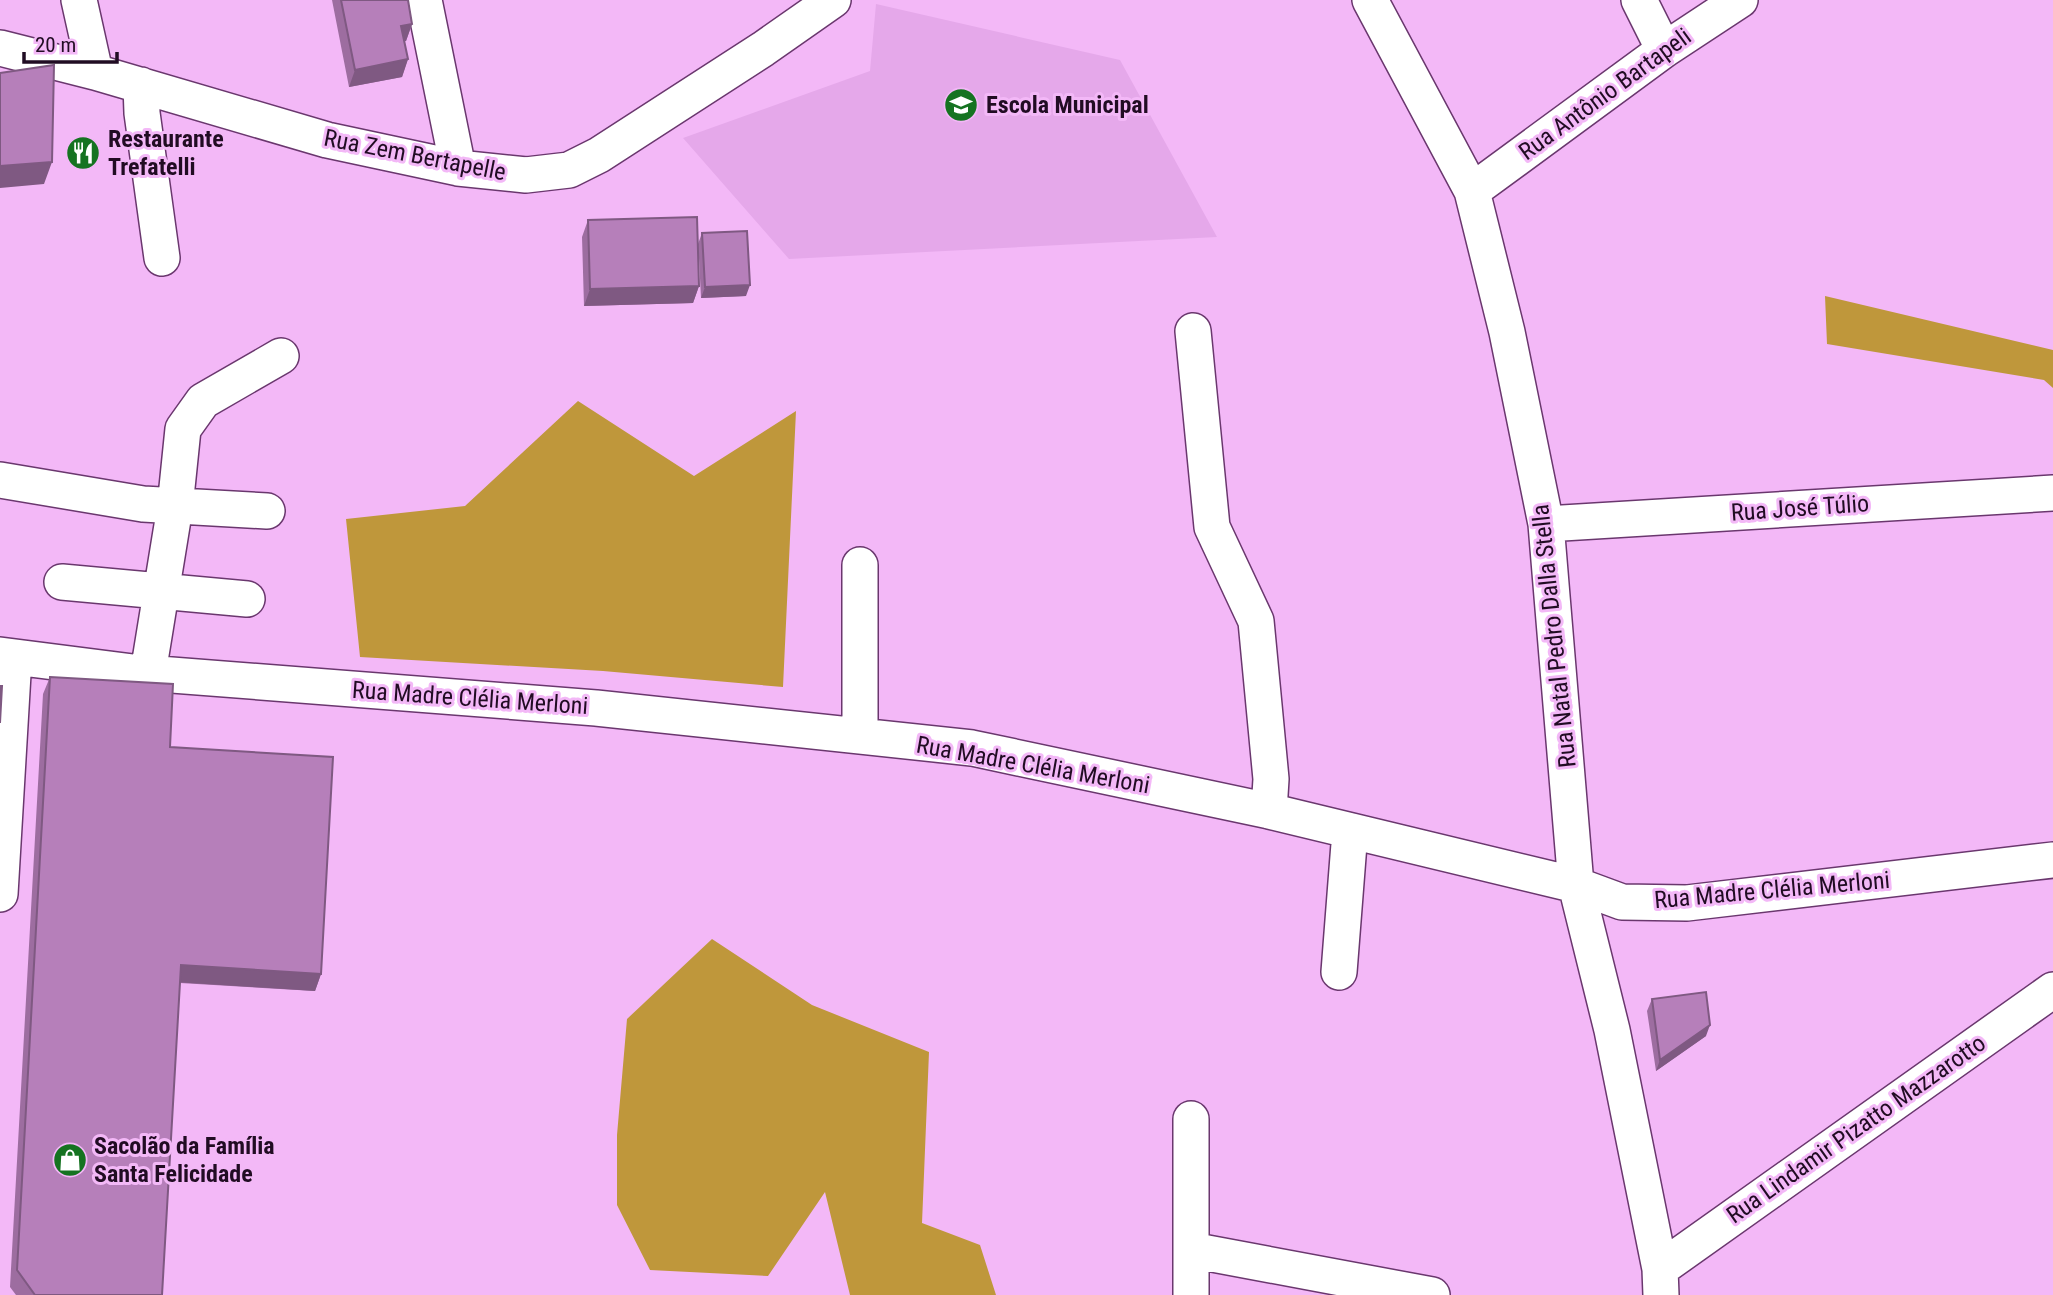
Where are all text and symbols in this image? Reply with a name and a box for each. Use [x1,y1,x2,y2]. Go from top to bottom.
scale bar [24,21,117,65]
street label: Rua Antônio Bartapeli [1514,22,1696,166]
text: 20 m [35,33,76,57]
school or university icon: Escola Municipal [942,86,980,124]
place label: Escola Municipal [986,91,1149,119]
street label: Rua Zem Bertapelle [322,124,508,186]
place label: Restaurante Trefatelli [108,125,224,181]
restaurant icon: Restaurante Trefatelli [64,134,102,172]
street label: Rua José Túlio [1730,489,1870,527]
street label: Rua Natal Pedro Dalla Stella [1526,503,1582,769]
street label: Rua Madre Clélia Merloni [351,676,589,720]
street label: Rua Madre Clélia Merloni [914,731,1152,799]
street label: Rua Madre Clélia Merloni [1653,866,1891,914]
street label: Rua Lindamir Pizatto Mazzarotto [1721,1029,1991,1229]
place label: Sacolão da Família Santa Felicidade [94,1132,275,1188]
shop icon: Sacolão da Família Santa Felicidade [51,1141,89,1179]

